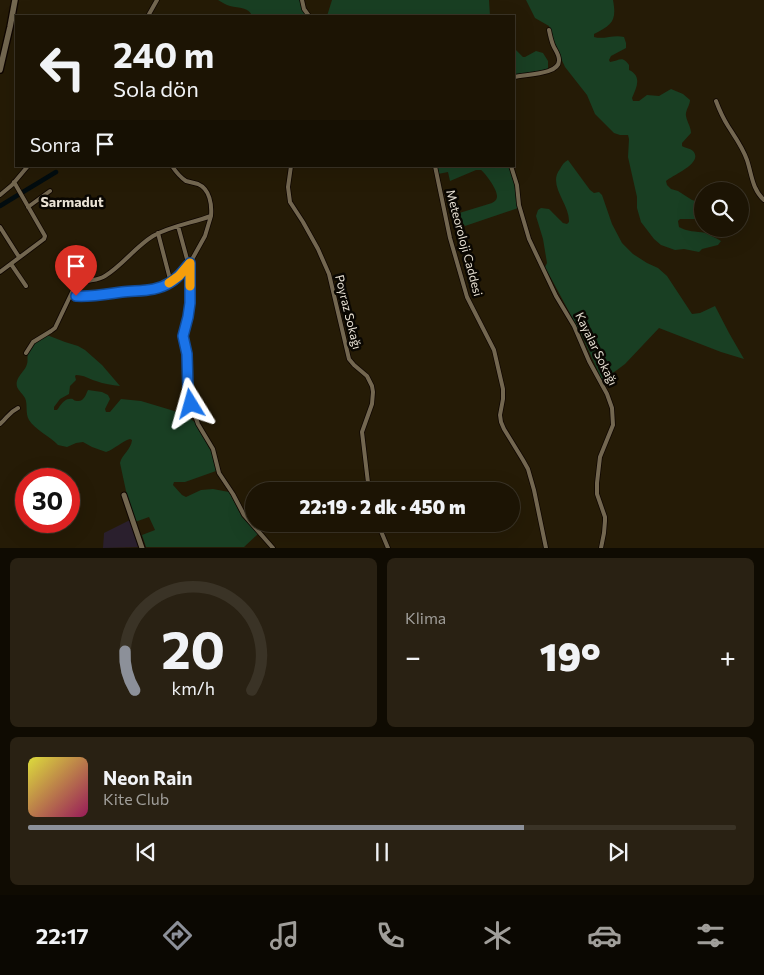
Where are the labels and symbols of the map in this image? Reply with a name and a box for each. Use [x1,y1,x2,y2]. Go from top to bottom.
street label: Meteoroloji Caddesi [444,188,486,298]
district label: Sarmadut [40,193,104,210]
pin [55,245,97,296]
street label: Poyraz Sokağı [333,273,365,350]
street label: Kayalar Sokağı [573,310,621,387]
position arrow [164,377,216,429]
speed limit sign: 30 [15,468,80,533]

